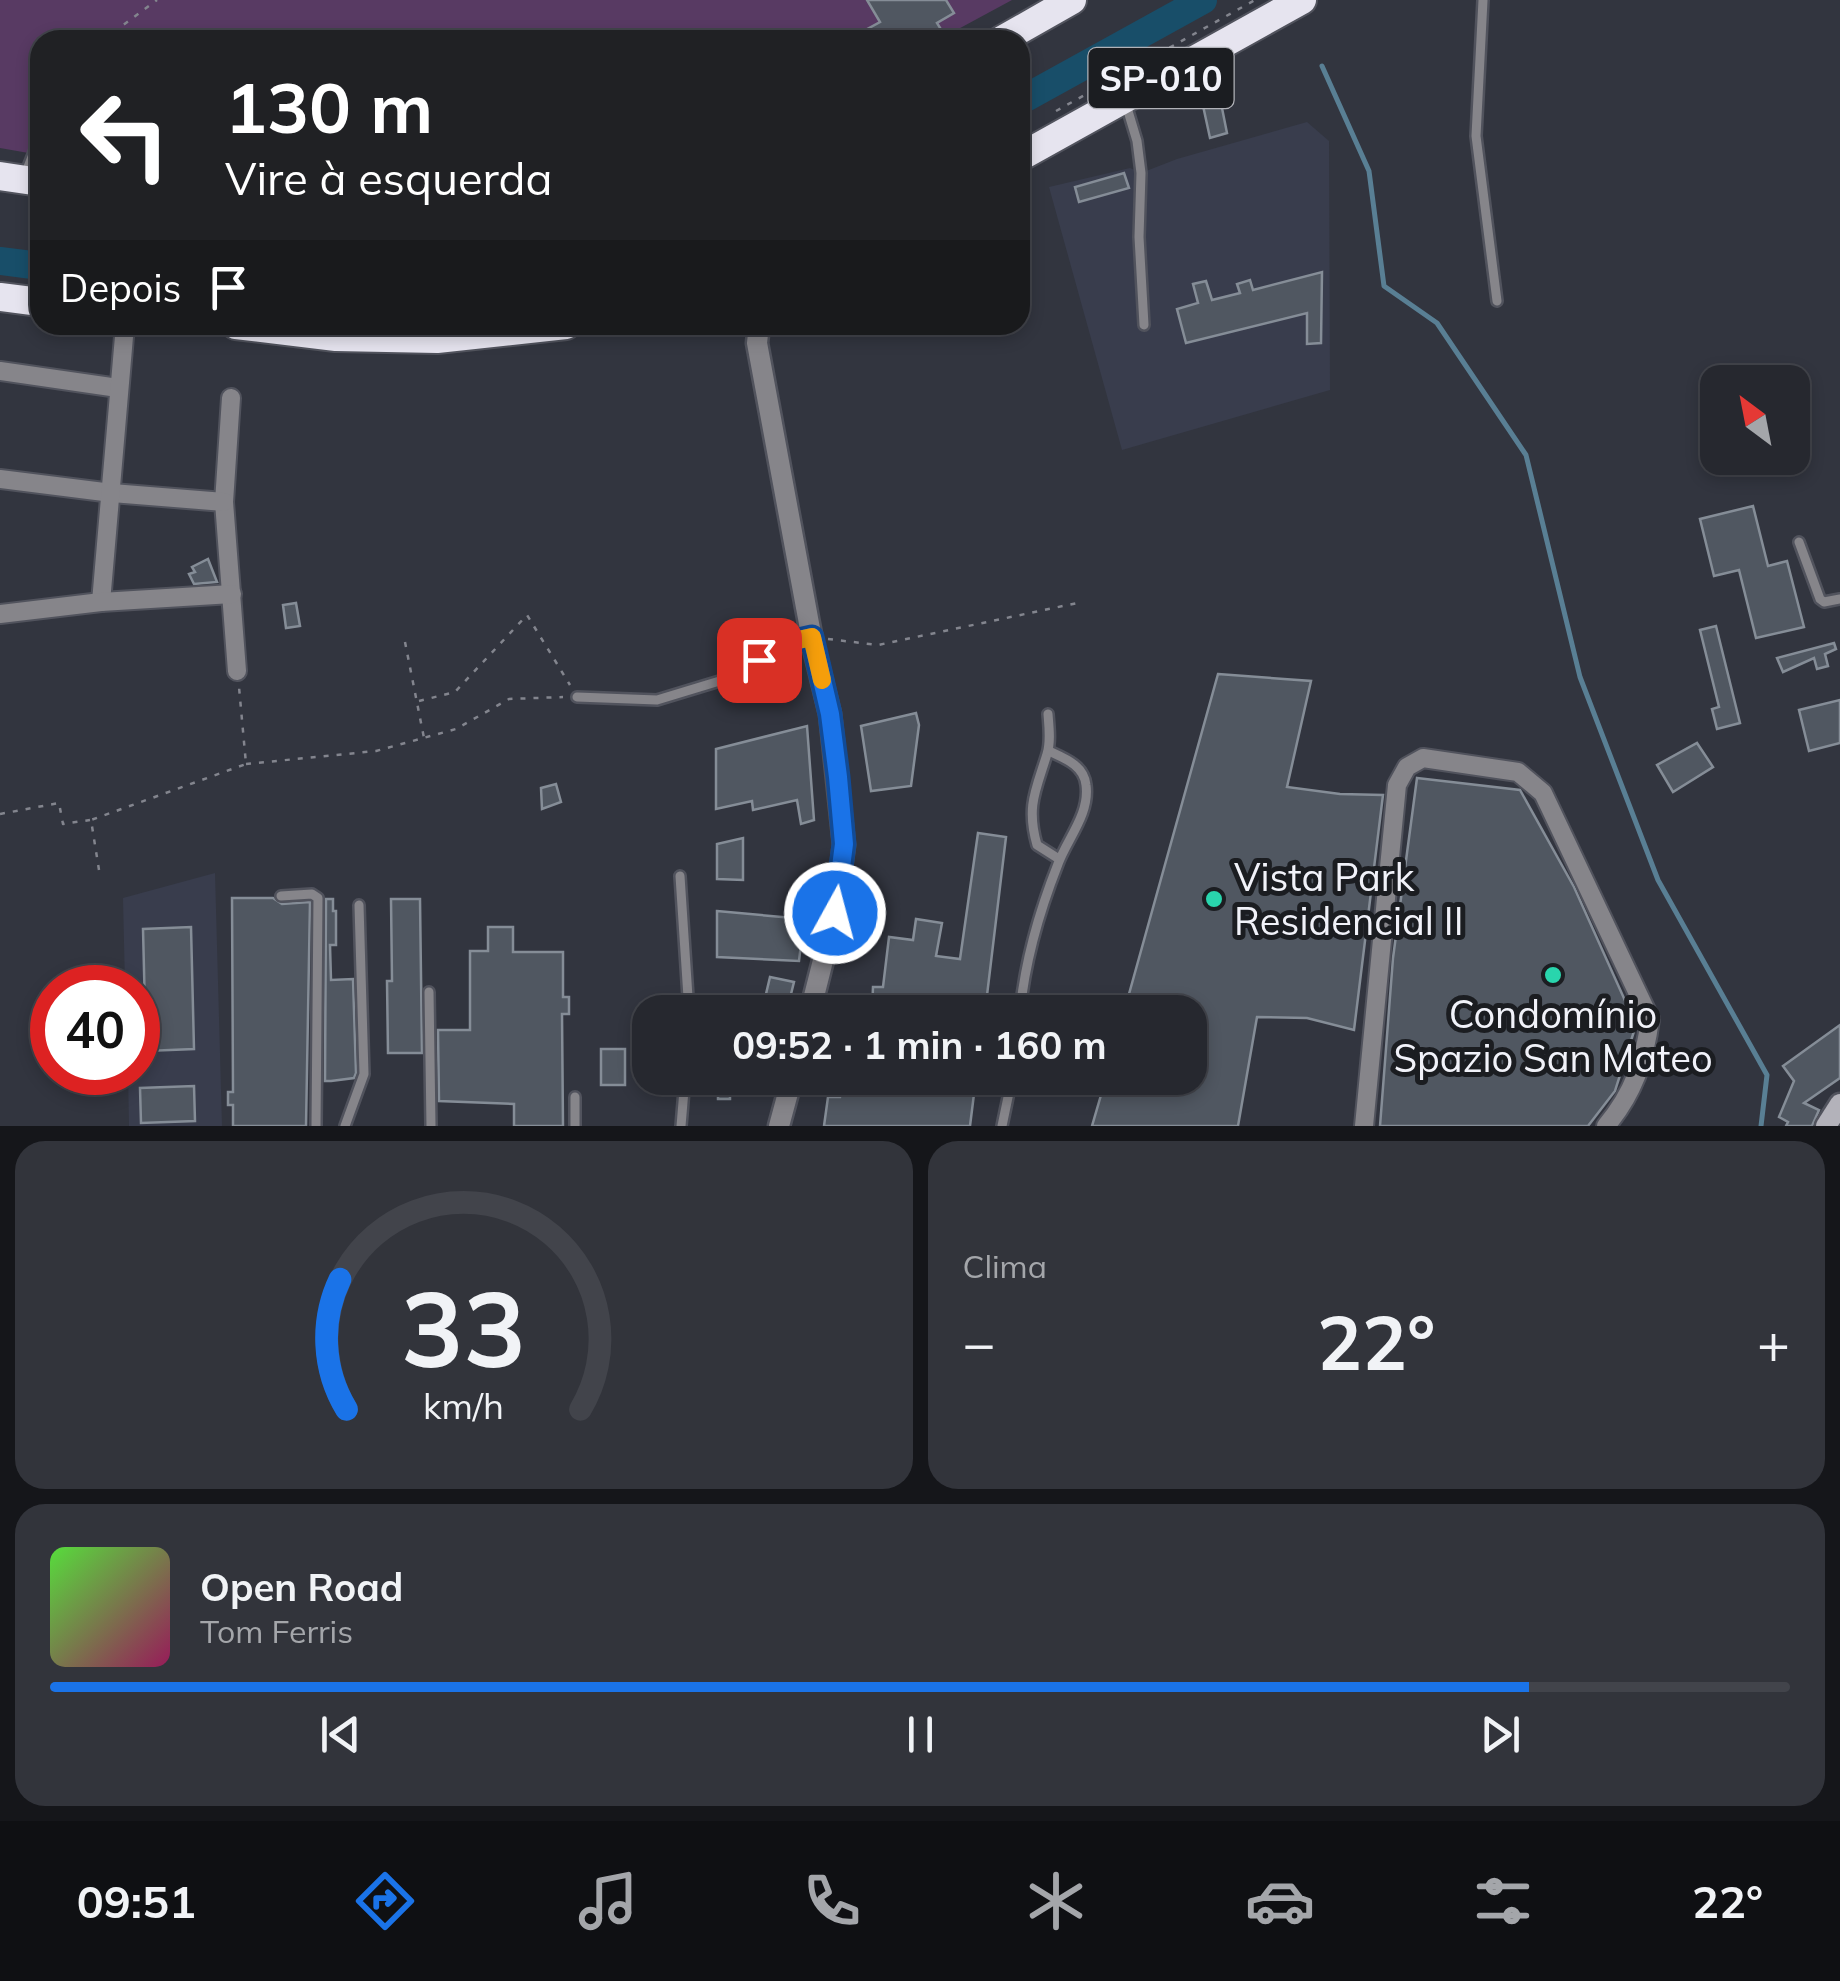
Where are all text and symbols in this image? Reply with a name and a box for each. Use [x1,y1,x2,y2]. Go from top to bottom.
road number: SP-010 [1088,48,1234,108]
text: 130 m [225,63,433,151]
icon: left [60,70,190,200]
text: Vire à esquerda [225,150,552,206]
icon: arrive [201,260,256,315]
text: Depois [60,264,181,312]
north arrow [1700,365,1810,475]
map controls [1700,365,1810,475]
pin [717,618,802,703]
icon: arrive [732,633,787,688]
place label: Vista Park Residencial II [1234,853,1463,945]
position arrow [783,861,887,965]
marker: Vista Park Residencial II [1203,888,1225,910]
marker: Condomínio Spazio San Mateo [1542,964,1564,986]
speed limit sign: 40 [30,965,160,1095]
place label: Condomínio Spazio San Mateo [1393,990,1713,1082]
text: 09:52 · 1 min · 160 m [732,1021,1107,1069]
text: Clima [963,1246,1047,1286]
text: 33 [401,1262,526,1393]
text: 22° [1317,1295,1435,1389]
text: − [963,1308,996,1377]
text: + [1757,1308,1790,1377]
text: km/h [423,1383,504,1428]
text: Open Road [200,1563,403,1611]
text: Tom Ferris [200,1611,353,1651]
icon: previous [313,1707,368,1762]
icon: pause [893,1707,948,1762]
icon: next [1473,1707,1528,1762]
icon: directions [350,1866,420,1936]
icon: music [573,1866,643,1936]
icon: phone [797,1866,867,1936]
icon: climate [1021,1866,1091,1936]
icon: car [1245,1866,1315,1936]
icon: filters [1468,1866,1538,1936]
text: 09:51 [77,1873,196,1929]
text: 22° [1692,1873,1763,1929]

